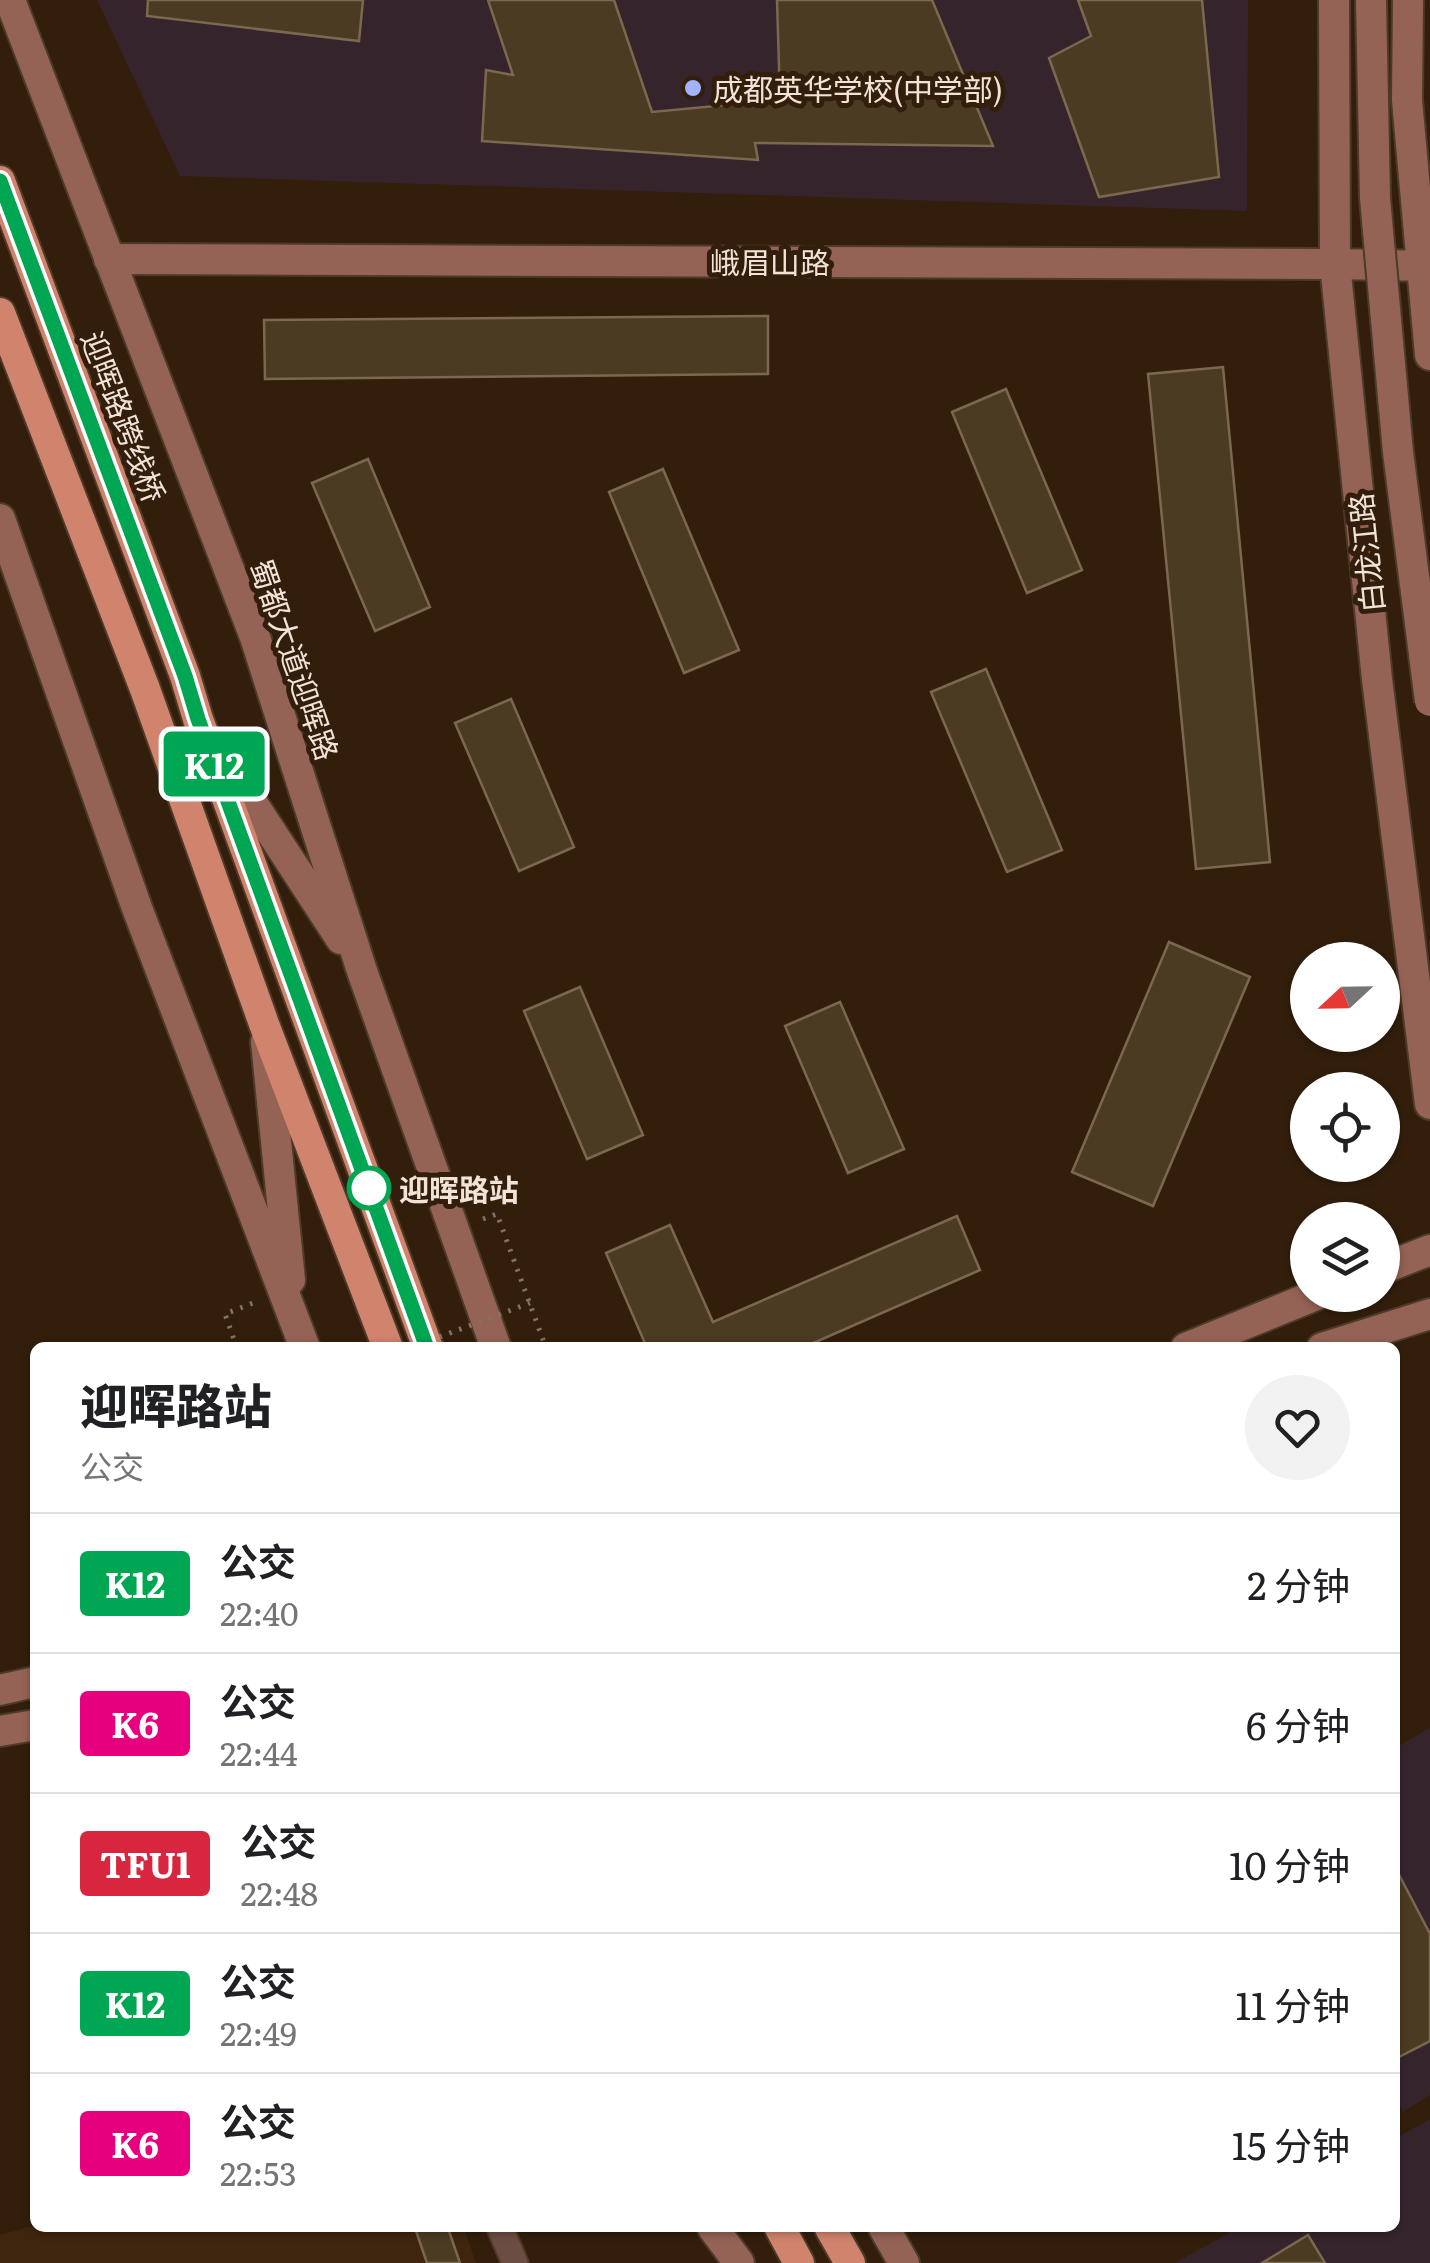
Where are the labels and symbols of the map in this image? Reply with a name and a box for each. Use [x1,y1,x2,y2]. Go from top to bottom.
place label: 成都英华学校(中学部) [713,66,1003,110]
marker: 成都英华学校(中学部) [682,77,704,99]
street label: 峨眉山路 [710,239,830,283]
street label: 迎晖路跨线桥 [72,324,178,508]
street label: 白龙江路 [1337,491,1393,615]
street label: 蜀都大道迎晖路 [241,553,351,765]
line badge: K12 [156,732,272,796]
north arrow [1290,942,1400,1052]
place label: 迎晖路站 [399,1166,519,1210]
marker: 迎晖路站 [348,1167,390,1209]

